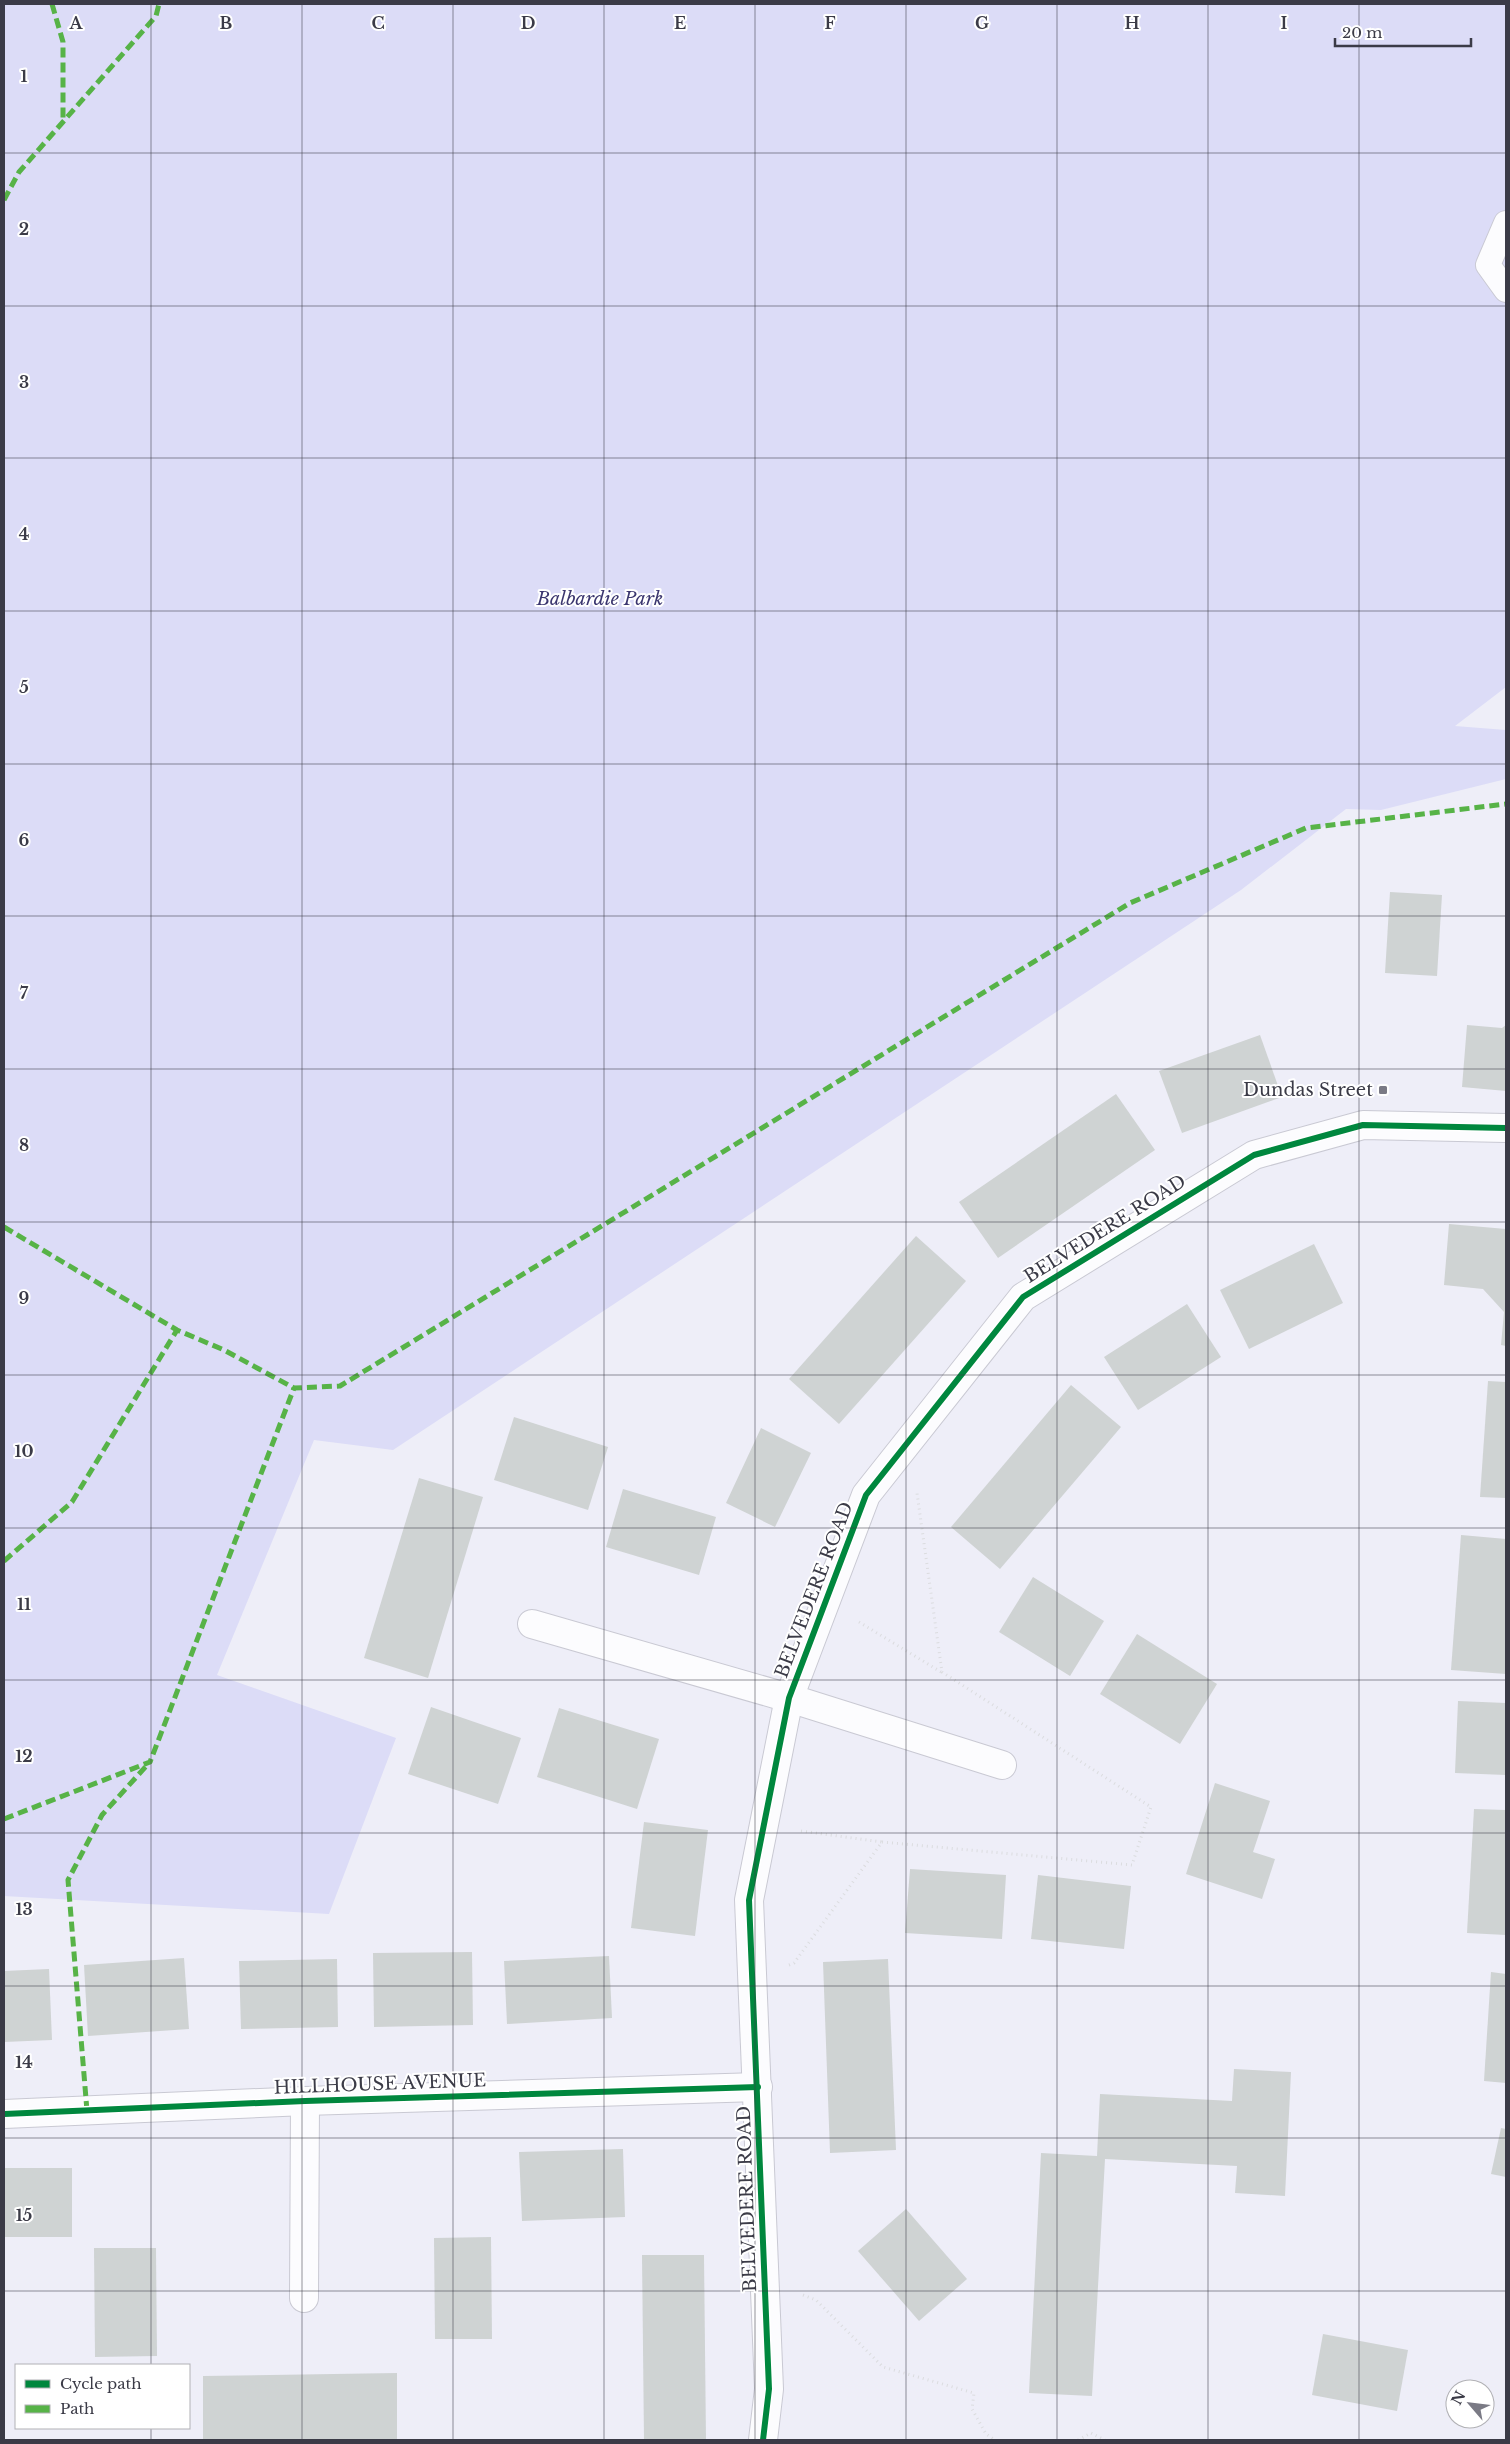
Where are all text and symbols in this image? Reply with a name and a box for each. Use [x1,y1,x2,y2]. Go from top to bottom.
text: A [69,13,84,33]
text: B [220,13,233,33]
text: C [371,13,385,33]
text: D [521,13,535,33]
text: E [674,13,686,33]
text: F [824,13,836,33]
text: G [975,13,989,33]
text: H [1124,13,1140,33]
text: I [1281,13,1288,33]
scale bar [1335,15,1471,47]
text: 20 m [1342,23,1382,42]
text: 1 [21,66,28,86]
text: 2 [19,219,29,239]
text: 3 [19,372,29,392]
text: 4 [19,524,29,544]
park label: Balbardie Park [536,588,663,610]
text: 5 [19,677,29,697]
text: 6 [19,830,30,850]
text: 7 [20,983,29,1003]
place label: Dundas Street [1243,1079,1373,1101]
marker: Dundas Street [1377,1084,1389,1096]
text: 8 [19,1135,29,1155]
street label: BELVEDERE ROAD [1020,1170,1190,1288]
text: 9 [19,1288,30,1308]
text: 10 [14,1441,34,1461]
street label: BELVEDERE ROAD [770,1499,858,1681]
text: 11 [17,1594,31,1614]
text: 12 [15,1746,33,1766]
text: 13 [15,1899,33,1919]
text: 14 [15,2052,33,2072]
street label: HILLHOUSE AVENUE [273,2069,487,2099]
street label: BELVEDERE ROAD [733,2105,761,2293]
text: 15 [16,2205,32,2225]
legend [15,2364,190,2429]
text: Cycle path [60,2374,142,2393]
north arrow [1445,2379,1495,2429]
text: N [1447,2388,1470,2408]
text: Path [60,2399,94,2418]

